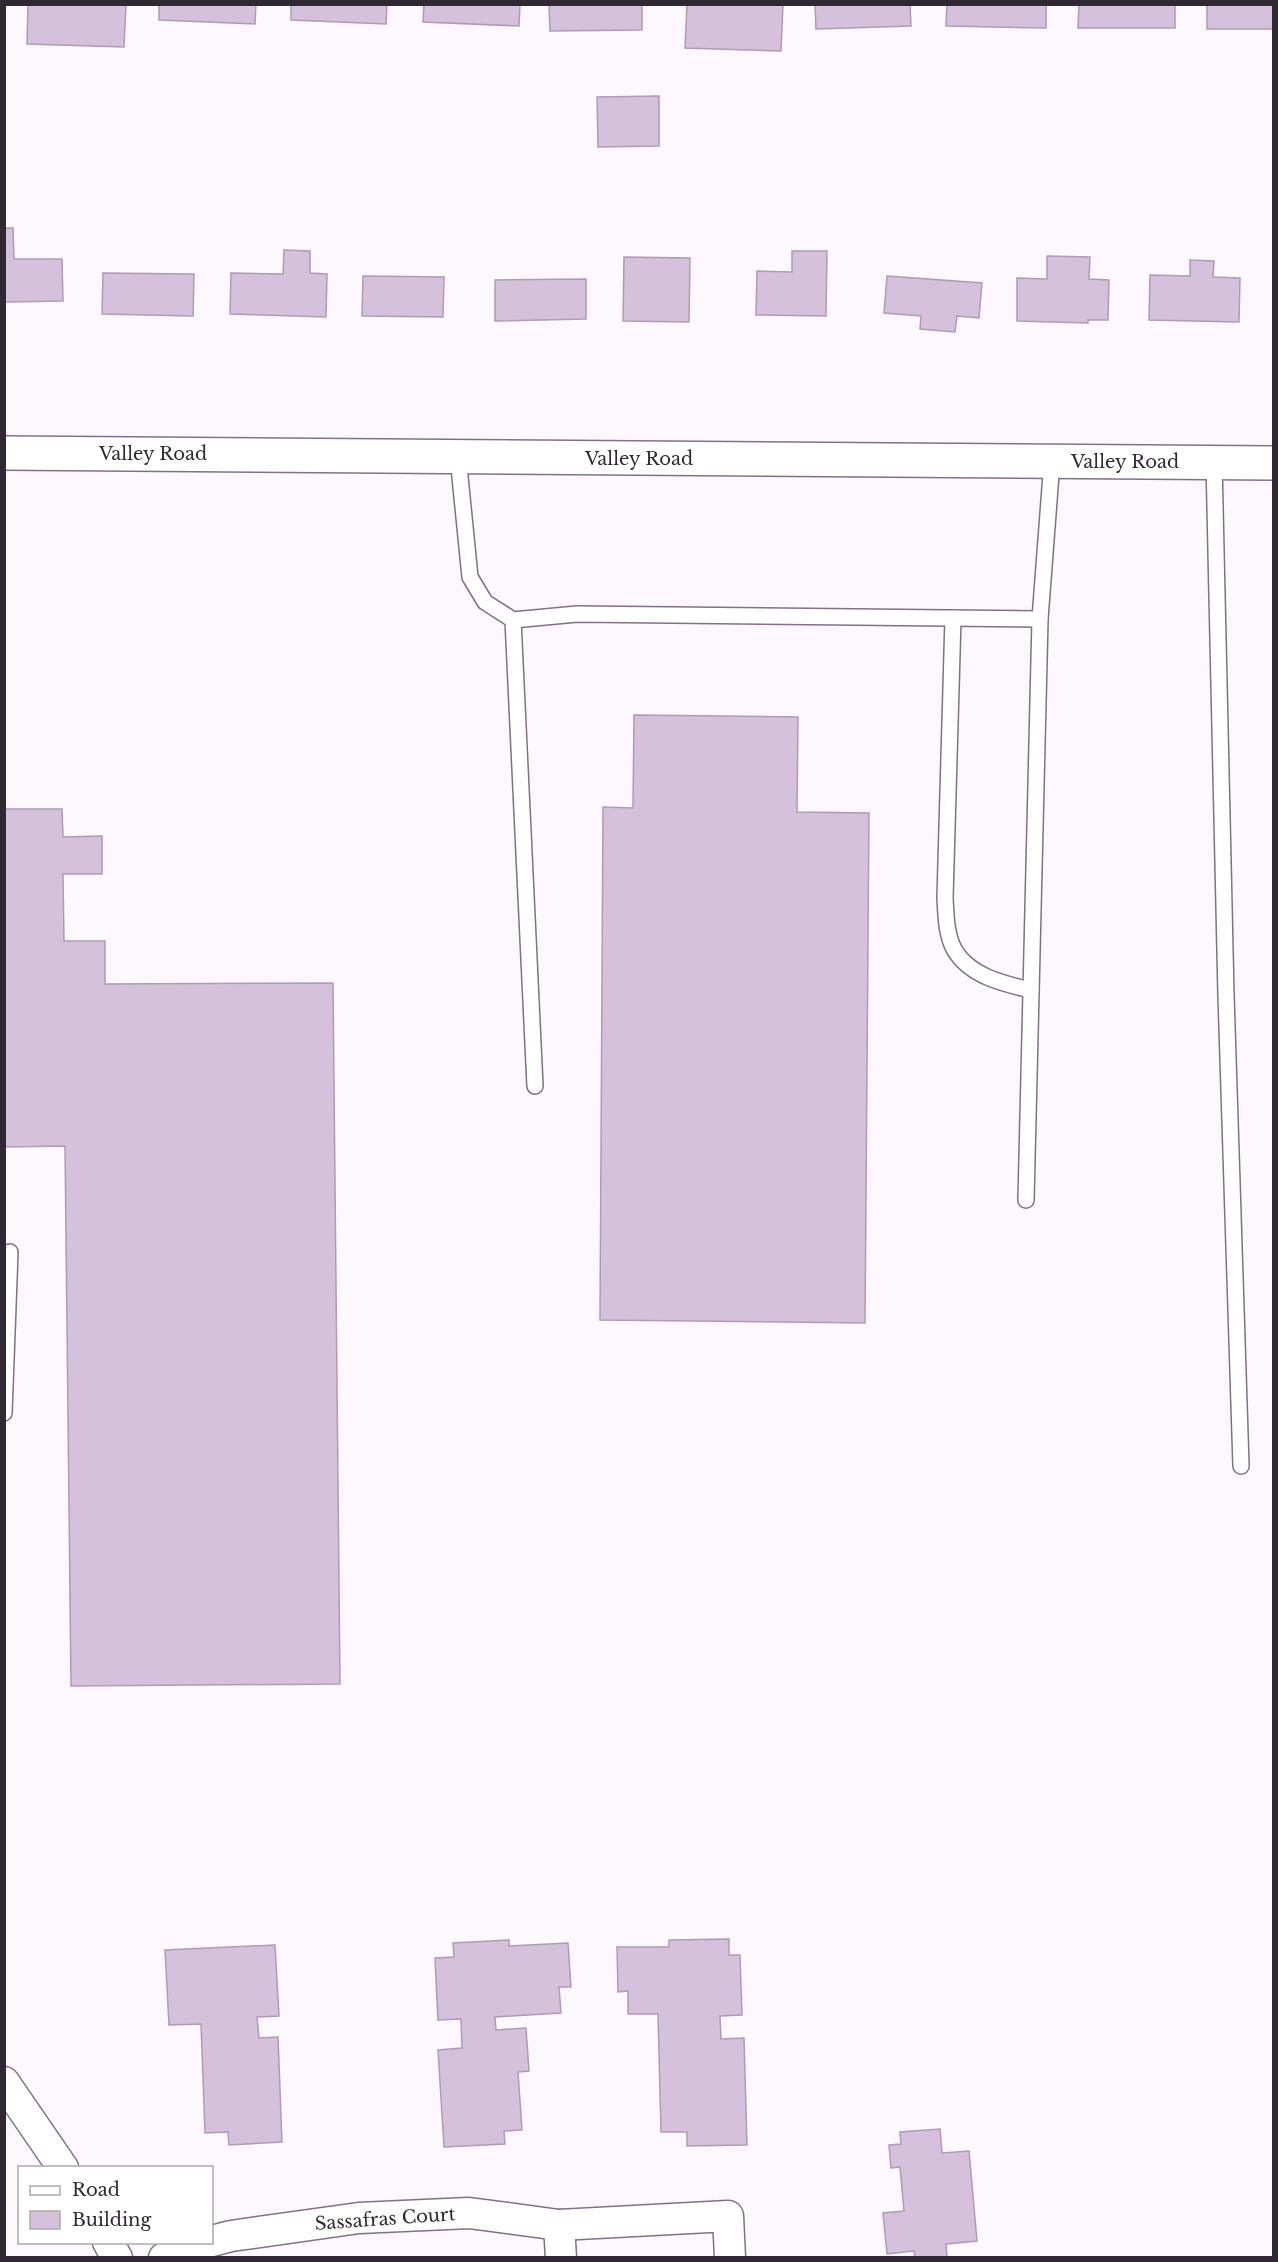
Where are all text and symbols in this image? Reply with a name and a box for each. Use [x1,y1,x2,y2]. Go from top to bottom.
street label: Valley Road [98,443,207,465]
street label: Valley Road [584,448,693,470]
street label: Valley Road [1070,451,1179,473]
legend [18,2166,213,2244]
text: Road [72,2179,120,2201]
street label: Sassafras Court [314,2203,456,2235]
text: Building [72,2209,151,2231]

